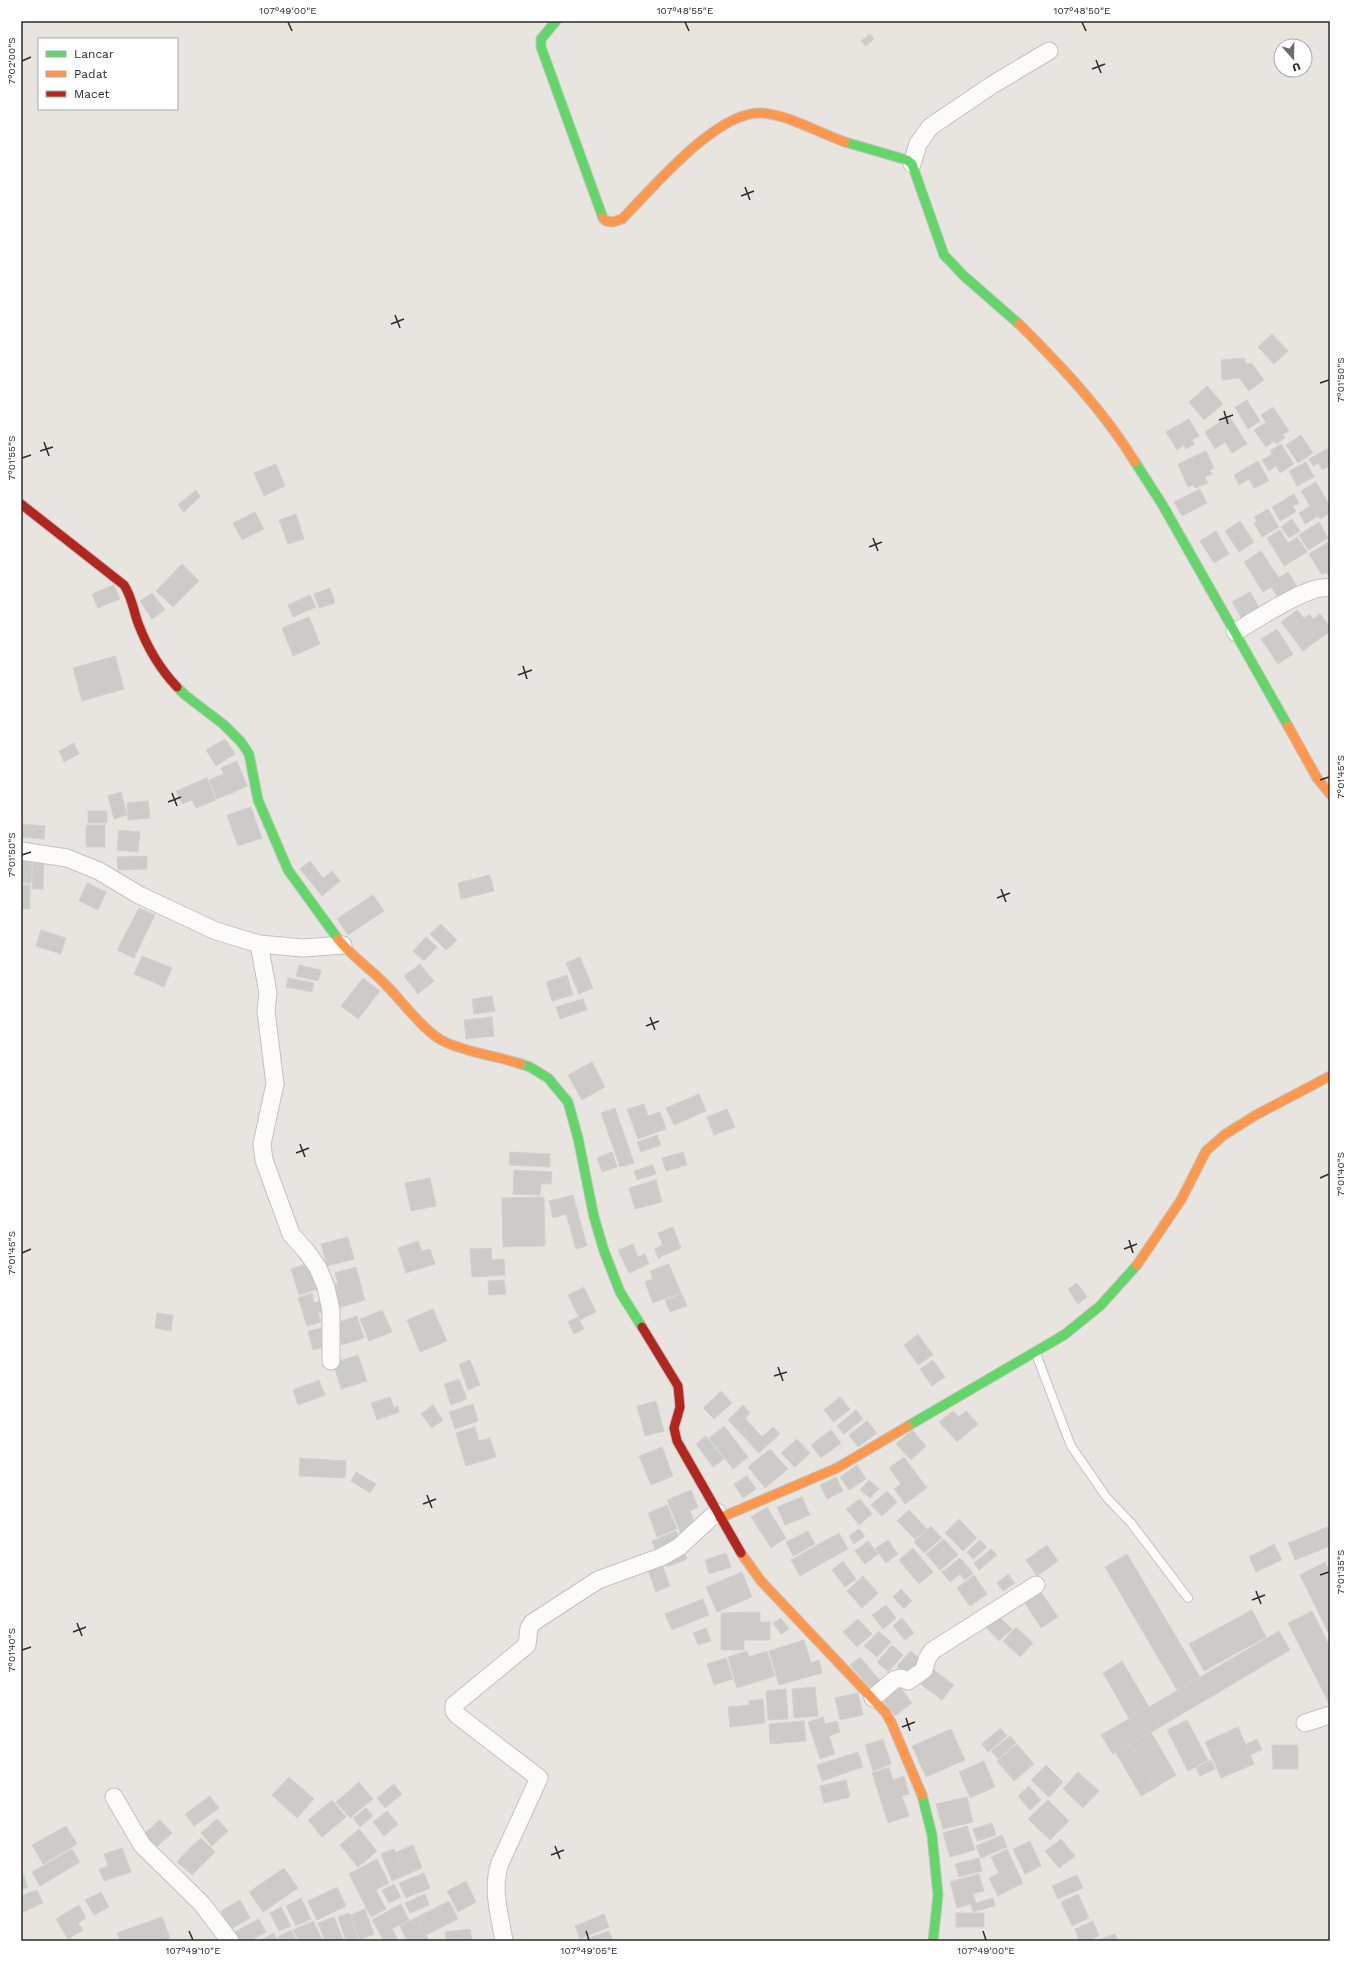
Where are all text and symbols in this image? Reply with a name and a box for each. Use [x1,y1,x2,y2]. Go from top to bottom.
text: 107°49'00"E [259,5,317,16]
text: 107°48'55"E [657,5,713,16]
text: 107°48'50"E [1054,5,1110,16]
text: 7°02'00"S [6,37,17,85]
legend [38,38,178,110]
north arrow [1273,38,1313,78]
text: Lancar [74,47,114,61]
text: U [1290,59,1302,74]
text: Padat [74,67,107,81]
text: Macet [74,87,109,101]
text: 7°01'50"S [1335,357,1346,403]
text: 7°01'55"S [6,436,17,480]
text: 7°01'45"S [1335,755,1346,799]
text: 7°01'50"S [6,832,17,878]
text: 7°01'40"S [1335,1152,1346,1196]
text: 7°01'45"S [6,1231,17,1275]
text: 7°01'35"S [1335,1550,1346,1594]
text: 7°01'40"S [6,1628,17,1672]
text: 107°49'10"E [165,1945,221,1956]
text: 107°49'05"E [561,1945,617,1956]
text: 107°49'00"E [957,1945,1015,1956]

